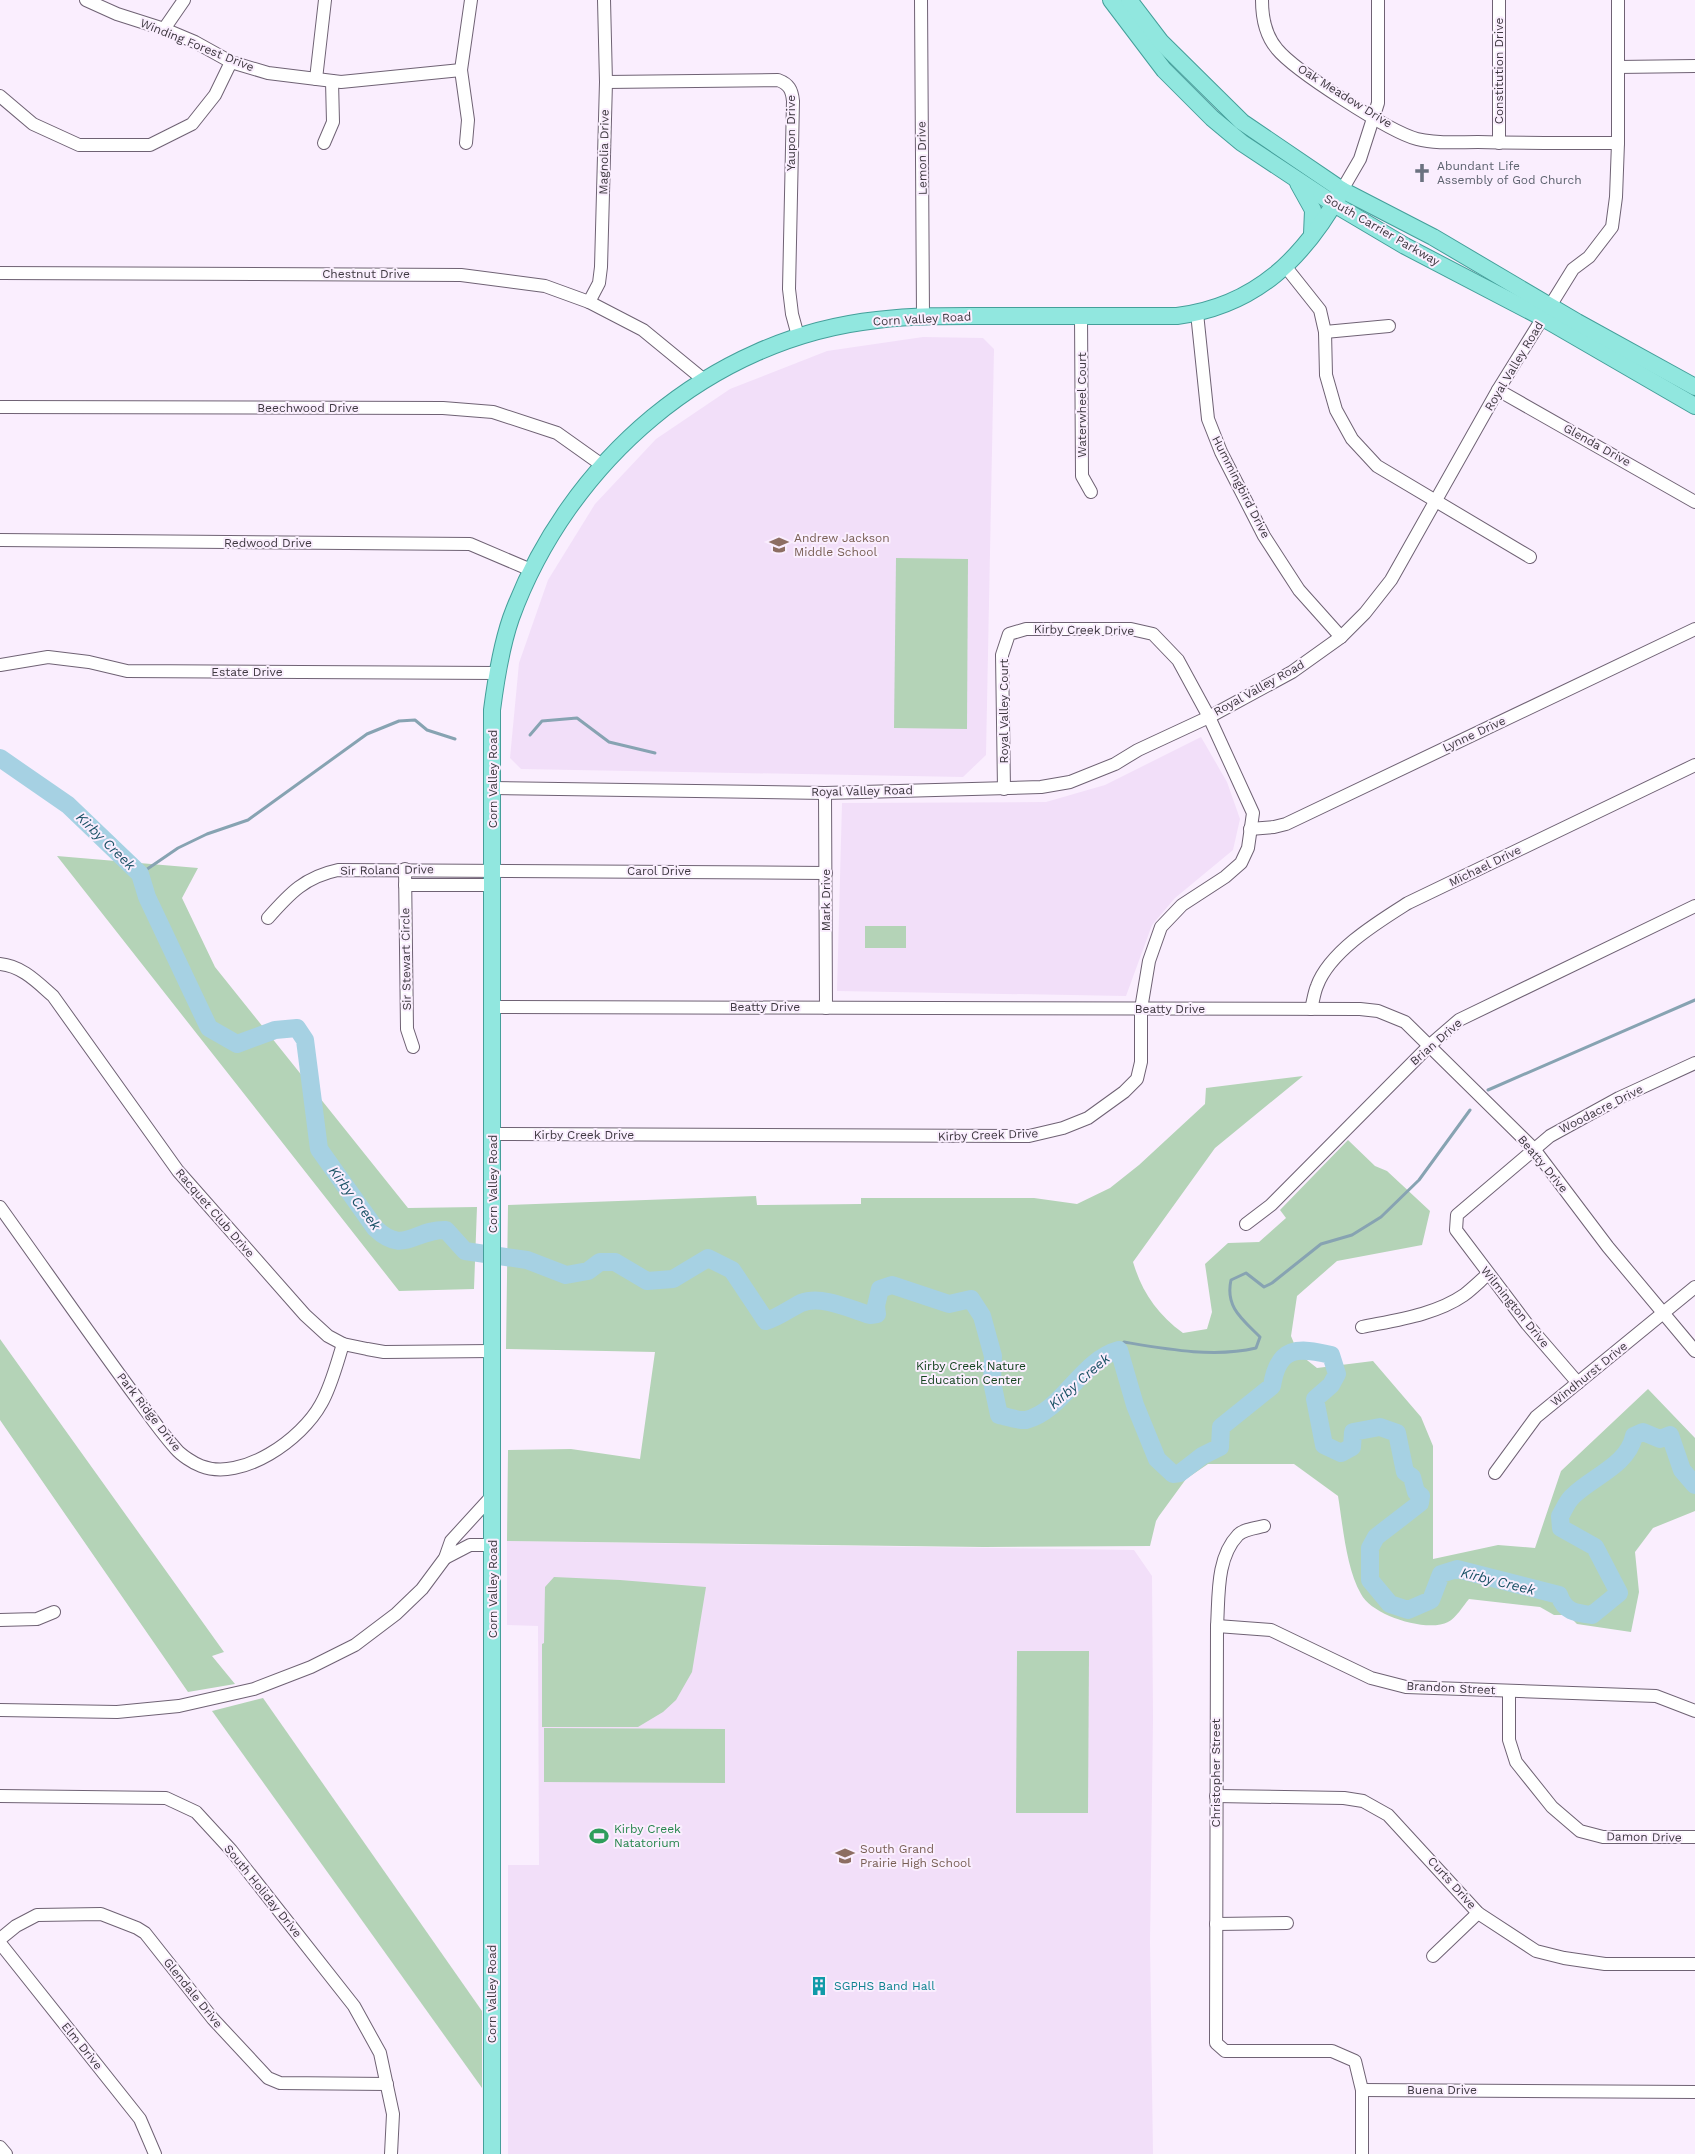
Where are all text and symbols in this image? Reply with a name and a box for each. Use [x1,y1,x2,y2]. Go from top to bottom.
street label: Winding Forest Drive [138,16,256,74]
street label: Constitution Drive [1492,18,1506,124]
street label: Oak Meadow Drive [1295,61,1395,131]
street label: Yaupon Drive [784,95,798,171]
street label: Magnolia Drive [596,109,612,195]
street label: Lemon Drive [914,121,930,195]
place label: Abundant Life Assembly of God Church [1437,159,1582,187]
church icon: Abundant Life Assembly of God Church [1411,162,1433,184]
street label: South Carrier Parkway [1322,191,1443,269]
street label: Chestnut Drive [322,267,410,281]
street label: Corn Valley Road [872,309,972,329]
street label: Royal Valley Road [1482,319,1546,413]
street label: Waterwheel Court [1075,352,1089,458]
street label: Beechwood Drive [257,401,359,415]
street label: Glenda Drive [1561,421,1633,469]
street label: Hummingbird Drive [1209,434,1273,541]
place label: Andrew Jackson Middle School [794,531,890,559]
school or university icon: Andrew Jackson Middle School [768,534,790,556]
street label: Redwood Drive [224,536,312,550]
street label: Kirby Creek Drive [1034,622,1134,638]
street label: Royal Valley Road [1211,657,1307,719]
street label: Royal Valley Court [997,659,1011,763]
street label: Estate Drive [211,665,283,679]
street label: Lynne Drive [1440,713,1508,755]
street label: Corn Valley Road [486,730,500,828]
street label: Royal Valley Road [811,783,913,799]
water label: Kirby Creek [73,809,139,873]
street label: Michael Drive [1447,842,1523,889]
street label: Sir Roland Drive [340,862,434,878]
street label: Carol Drive [627,864,691,878]
street label: Mark Drive [819,869,833,931]
street label: Sir Stewart Circle [398,907,414,1011]
street label: Beatty Drive [730,1000,800,1014]
street label: Beatty Drive [1135,1002,1205,1016]
street label: Brian Drive [1407,1016,1465,1068]
street label: Woodacre Drive [1557,1082,1645,1136]
street label: Kirby Creek Drive [938,1126,1039,1144]
street label: Kirby Creek Drive [534,1128,634,1142]
street label: Beatty Drive [1515,1133,1571,1196]
street label: Corn Valley Road [486,1135,500,1233]
water label: Kirby Creek [326,1163,384,1233]
street label: Racquet Club Drive [173,1166,257,1260]
street label: Wilmington Drive [1478,1264,1552,1350]
street label: Windhurst Drive [1548,1339,1630,1409]
water label: Kirby Creek [1045,1350,1113,1412]
park label: Kirby Creek Nature Education Center [916,1359,1026,1387]
street label: Park Ridge Drive [114,1370,184,1454]
street label: Corn Valley Road [486,1540,500,1638]
water label: Kirby Creek [1459,1564,1537,1598]
street label: Brandon Street [1406,1679,1496,1697]
street label: Christopher Street [1209,1718,1223,1828]
place label: Kirby Creek Natatorium [614,1822,681,1850]
sports icon: Kirby Creek Natatorium [588,1825,610,1847]
street label: Damon Drive [1606,1829,1682,1845]
street label: South Holiday Drive [221,1842,305,1940]
place label: South Grand Prairie High School [860,1842,971,1870]
school or university icon: South Grand Prairie High School [834,1845,856,1867]
street label: Curts Drive [1425,1854,1479,1912]
street label: Corn Valley Road [485,1945,499,2043]
street label: Glendale Drive [161,1955,225,2031]
building icon: SGPHS Band Hall [808,1975,830,1997]
place label: SGPHS Band Hall [834,1979,935,1993]
street label: Elm Drive [59,2020,105,2072]
street label: Buena Drive [1407,2083,1477,2097]

